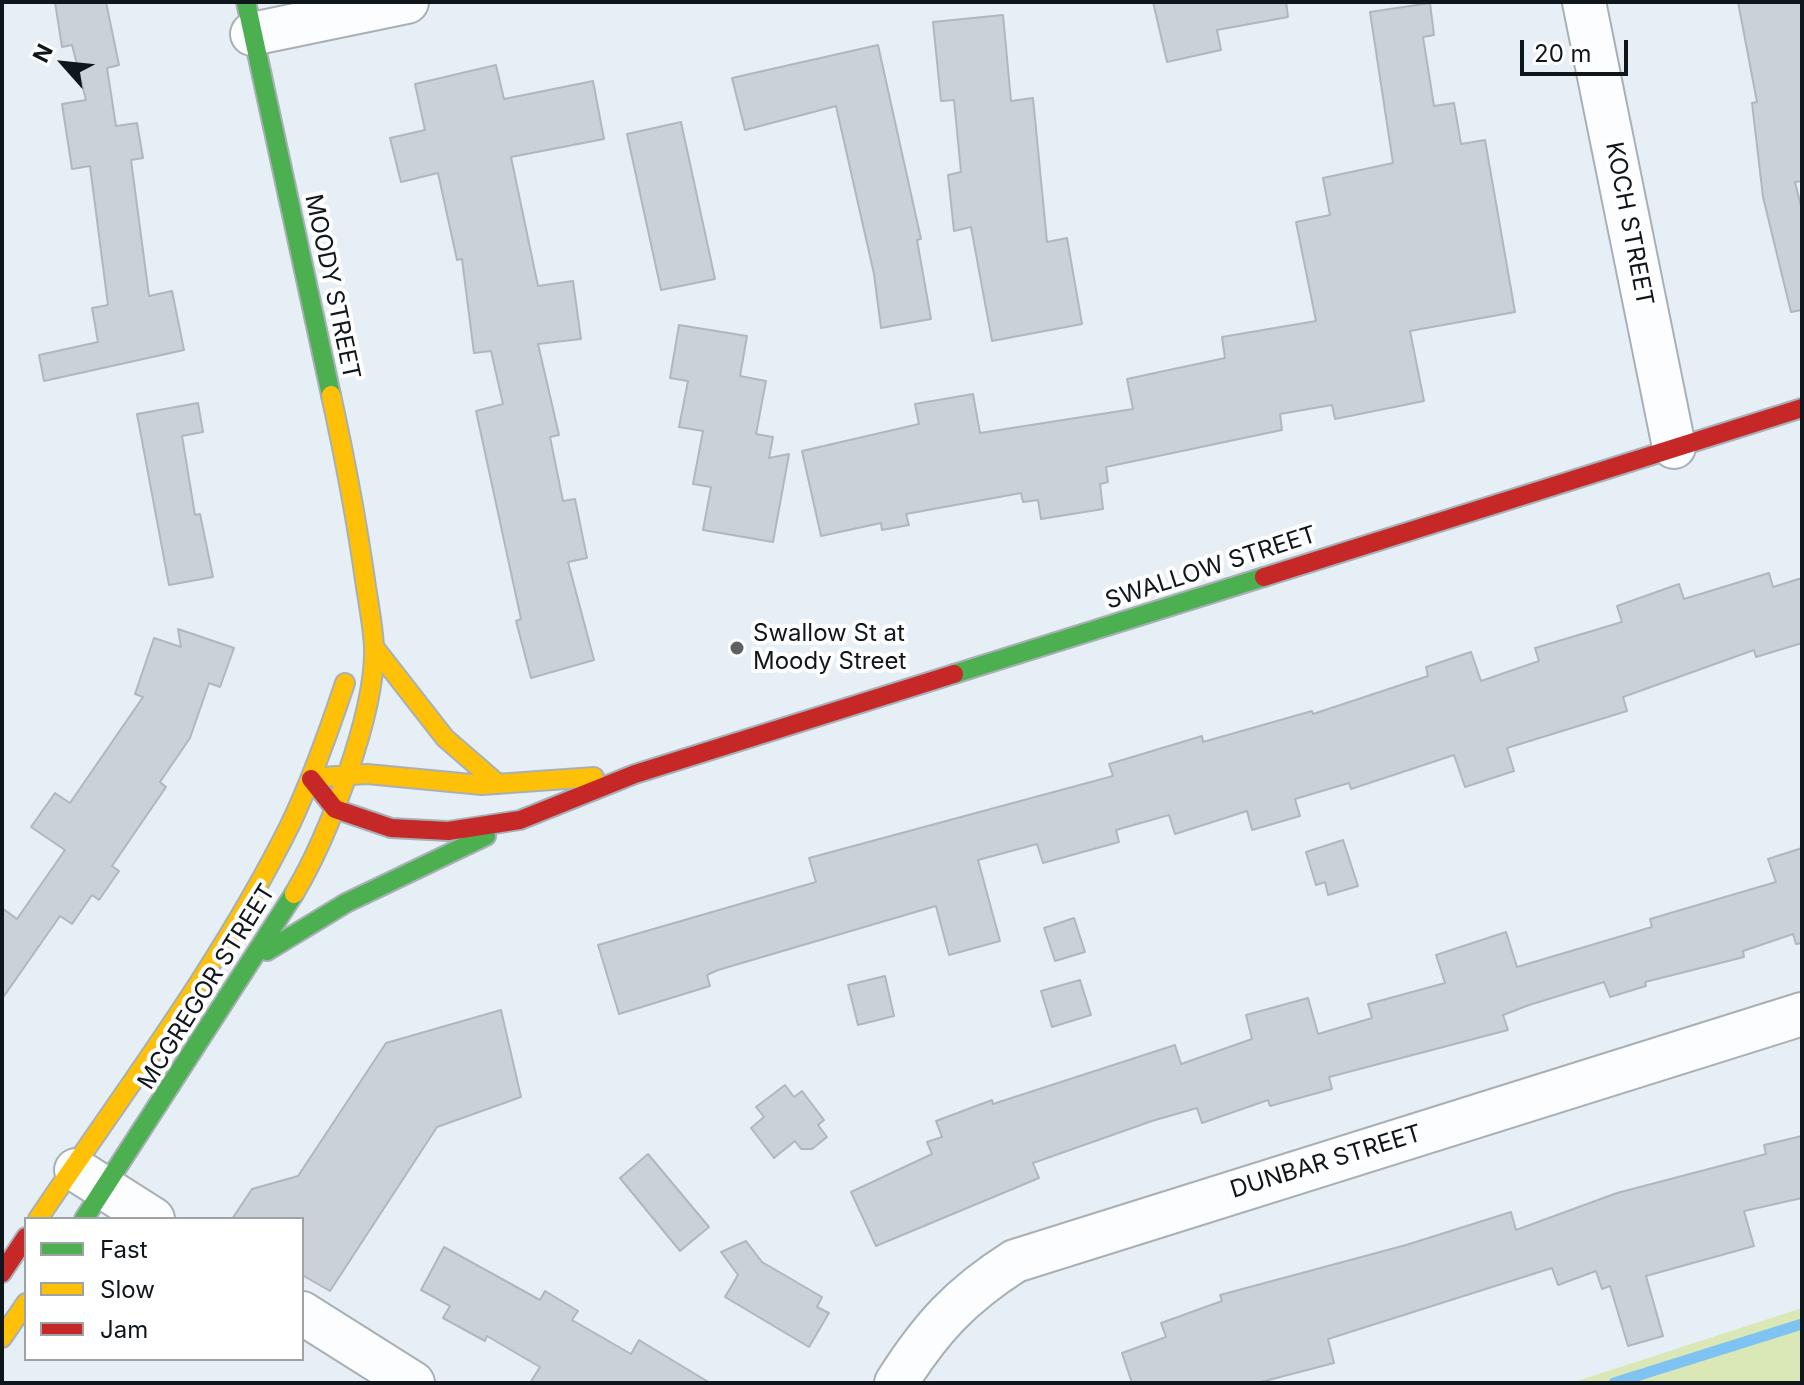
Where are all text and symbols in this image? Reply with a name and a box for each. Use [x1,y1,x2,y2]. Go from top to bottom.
north arrow [24,24,104,104]
scale bar [1524,24,1632,74]
text: 20 m [1534,39,1592,68]
text: N [27,40,58,66]
street label: KOCH STREET [1599,140,1659,308]
street label: MOODY STREET [298,192,366,382]
street label: SWALLOW STREET [1102,520,1320,616]
place label: Swallow St at Moody Street [753,620,906,676]
marker: Swallow St at Moody Street [728,639,746,657]
street label: MCGREGOR STREET [132,879,282,1095]
street label: DUNBAR STREET [1227,1119,1425,1205]
legend [24,1217,304,1361]
text: Fast [100,1235,148,1264]
text: Slow [100,1275,155,1304]
text: Jam [100,1315,148,1344]

